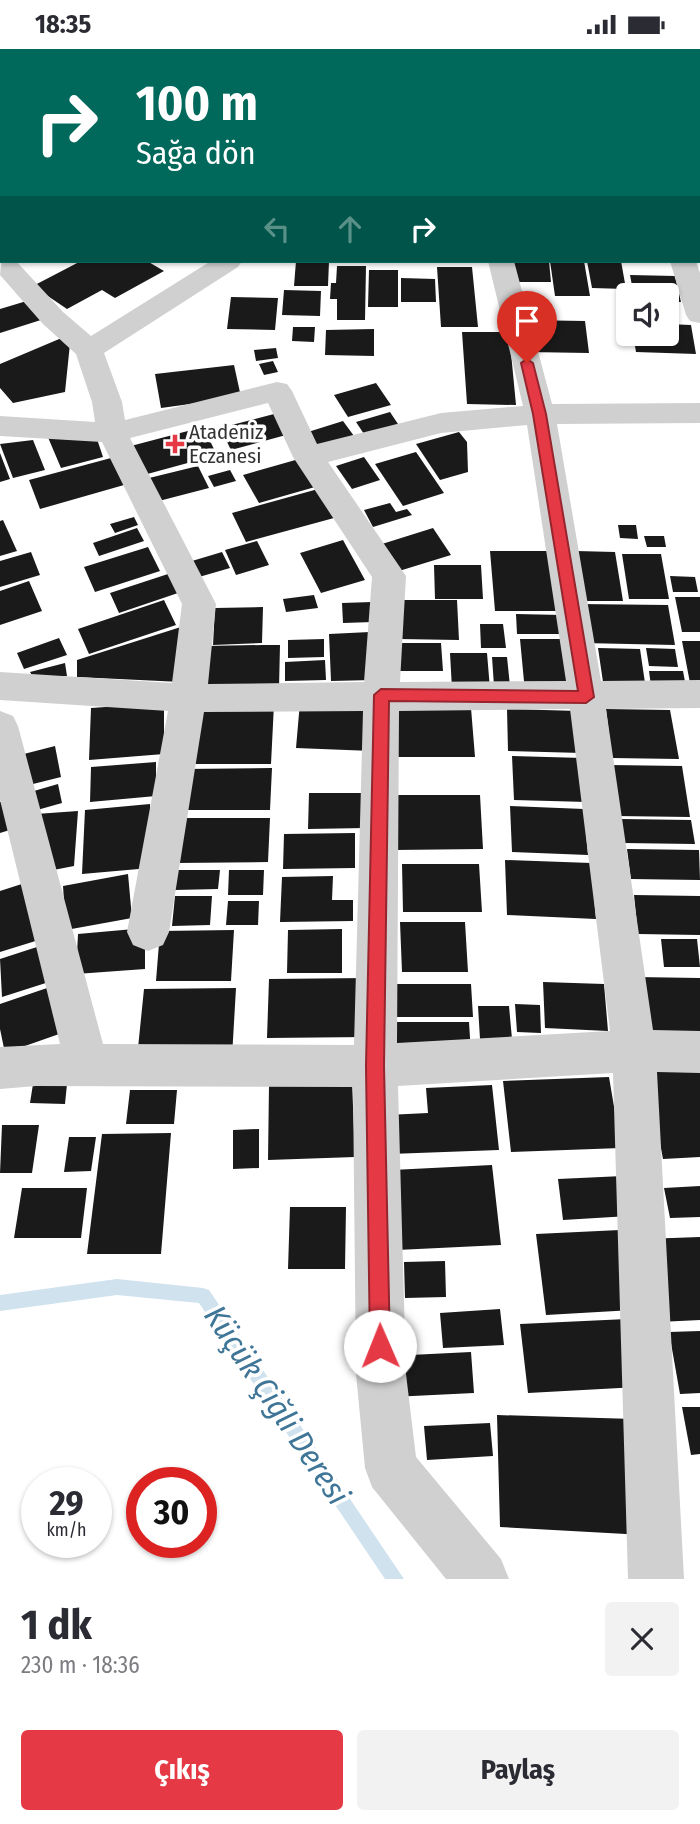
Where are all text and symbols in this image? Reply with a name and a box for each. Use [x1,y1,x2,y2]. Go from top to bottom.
text: 18:35 [35,9,91,40]
text: 100 m [136,74,258,133]
icon: right [21,77,112,168]
text: Sağa dön [136,134,256,172]
icon: left [258,210,296,248]
icon: ahead [331,210,369,248]
icon: right [404,210,442,248]
map controls [616,283,679,346]
button: sound [616,283,679,346]
pin [497,291,557,363]
icon: arrive [508,302,546,340]
place label: Atadeniz Eczanesi [189,419,263,469]
marker: Atadeniz Eczanesi [167,436,183,452]
water label: Küçük Çiğli Deresi [196,1298,358,1512]
position arrow [343,1309,417,1383]
speed limit sign: 30 [126,1467,217,1558]
text: 29 [49,1482,84,1524]
text: km/h [46,1519,87,1541]
text: 1 dk [21,1600,92,1650]
button: close [605,1602,679,1676]
text: 230 m · 18:36 [21,1651,140,1679]
button: Çıkış [21,1730,343,1810]
button: Paylaş [357,1730,679,1810]

